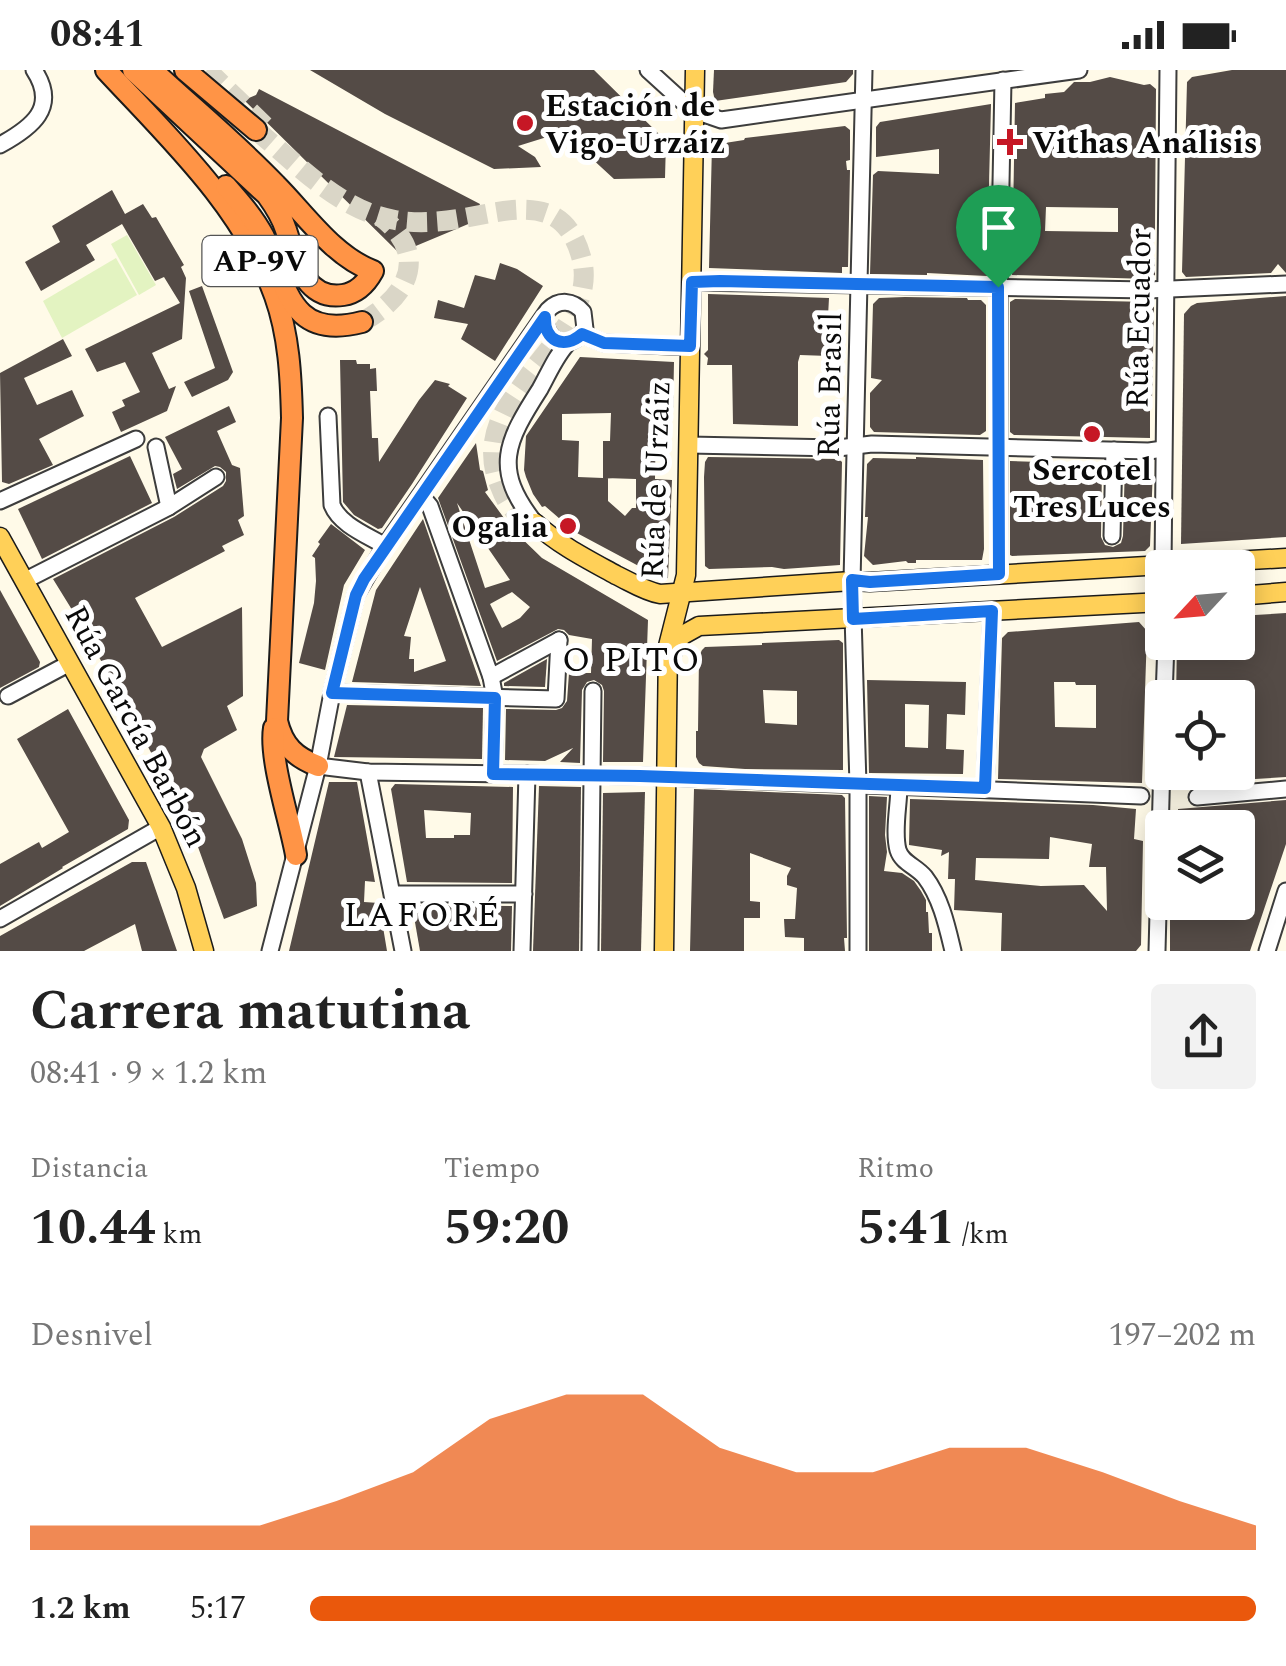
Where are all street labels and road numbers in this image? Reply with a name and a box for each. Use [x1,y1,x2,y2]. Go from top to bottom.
street label: Rúa Ecuador [1113,227,1166,409]
road number: AP-9V [202,236,318,286]
street label: Rúa Brasil [805,312,856,458]
street label: Rúa de Urzáiz [629,380,684,580]
street label: Rúa García Barbón [51,597,220,857]

